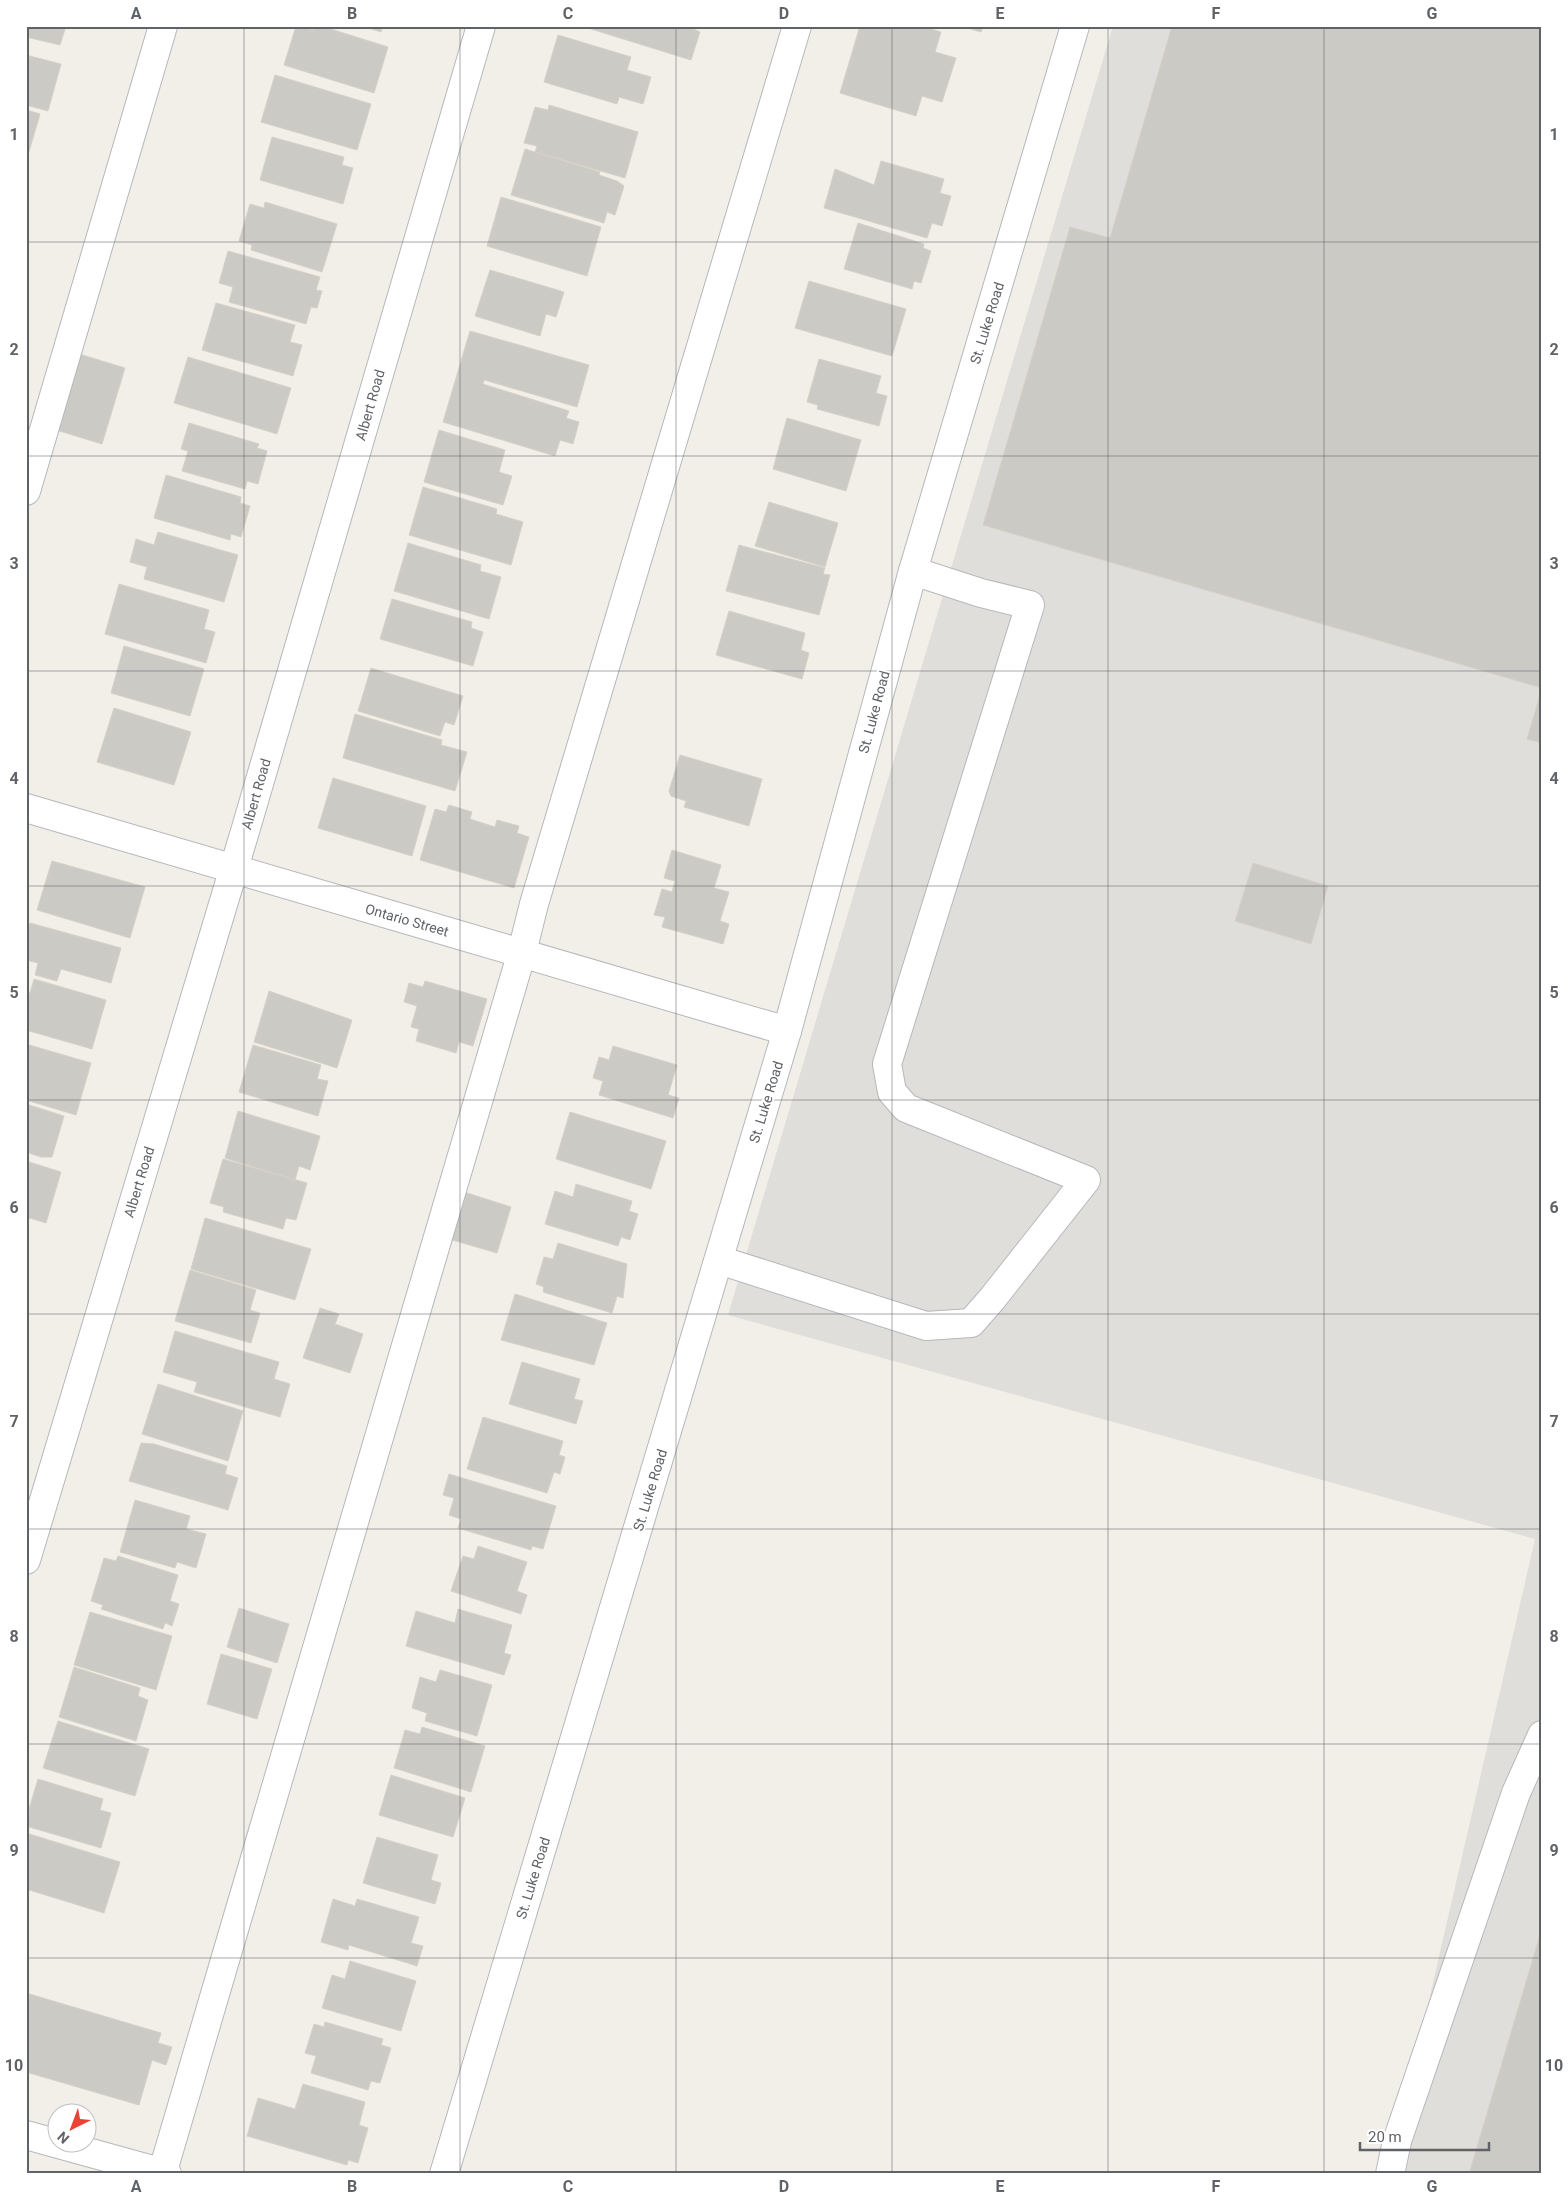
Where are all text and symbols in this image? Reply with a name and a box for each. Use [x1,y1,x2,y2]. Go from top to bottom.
text: A [131,4,142,23]
text: B [347,4,357,23]
text: C [563,4,573,23]
text: D [779,4,789,23]
text: E [996,4,1005,23]
text: F [1212,4,1221,23]
text: G [1427,4,1438,23]
text: 1 [9,125,19,144]
text: 1 [1549,125,1559,144]
street label: St. Luke Road [967,280,1007,366]
text: 2 [9,340,19,359]
text: 2 [1549,340,1559,359]
street label: Albert Road [352,368,388,442]
text: 3 [9,554,19,573]
text: 3 [1549,554,1559,573]
street label: St. Luke Road [855,669,893,755]
street label: Albert Road [238,757,274,831]
text: 4 [9,769,19,788]
text: 4 [1549,769,1559,788]
street label: Ontario Street [363,900,451,940]
text: 5 [9,983,19,1002]
text: 5 [1549,983,1559,1002]
street label: St. Luke Road [746,1059,786,1145]
street label: Albert Road [121,1145,157,1219]
text: 6 [9,1198,19,1217]
text: 6 [1549,1198,1559,1217]
text: 7 [9,1412,19,1431]
text: 7 [1549,1412,1559,1431]
street label: St. Luke Road [630,1447,670,1533]
text: 8 [9,1627,19,1646]
text: 8 [1549,1627,1559,1646]
street label: St. Luke Road [513,1835,553,1921]
text: 9 [9,1841,19,1860]
text: 9 [1549,1841,1559,1860]
text: 10 [5,2056,23,2075]
text: 10 [1545,2056,1563,2075]
north arrow [48,2102,98,2152]
scale bar [1360,2120,1489,2152]
text: N [54,2128,72,2147]
text: 20 m [1368,2128,1402,2146]
text: A [131,2177,142,2196]
text: B [347,2177,357,2196]
text: C [563,2177,573,2196]
text: D [779,2177,789,2196]
text: E [996,2177,1005,2196]
text: F [1212,2177,1221,2196]
text: G [1427,2177,1438,2196]

